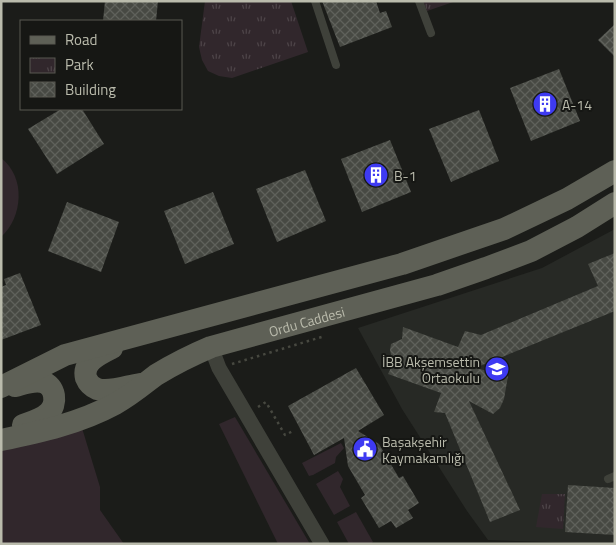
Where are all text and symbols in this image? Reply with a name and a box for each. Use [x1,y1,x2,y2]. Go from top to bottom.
legend [20,20,182,110]
text: Road [65,28,97,51]
text: Park [65,53,94,76]
text: Building [65,78,116,101]
building icon: A-14 [532,91,558,117]
place label: A-14 [562,94,592,115]
building icon: B-1 [363,162,389,188]
place label: B-1 [394,165,417,186]
street label: Ordu Caddesi [266,300,347,341]
place label: İBB Akşemsettin Ortaokulu [382,351,480,388]
school or university icon: İBB Akşemsettin Ortaokulu [484,356,510,382]
place label: Başakşehir Kaymakamlığı [382,431,464,468]
public building icon: Başakşehir Kaymakamlığı [352,436,378,462]

